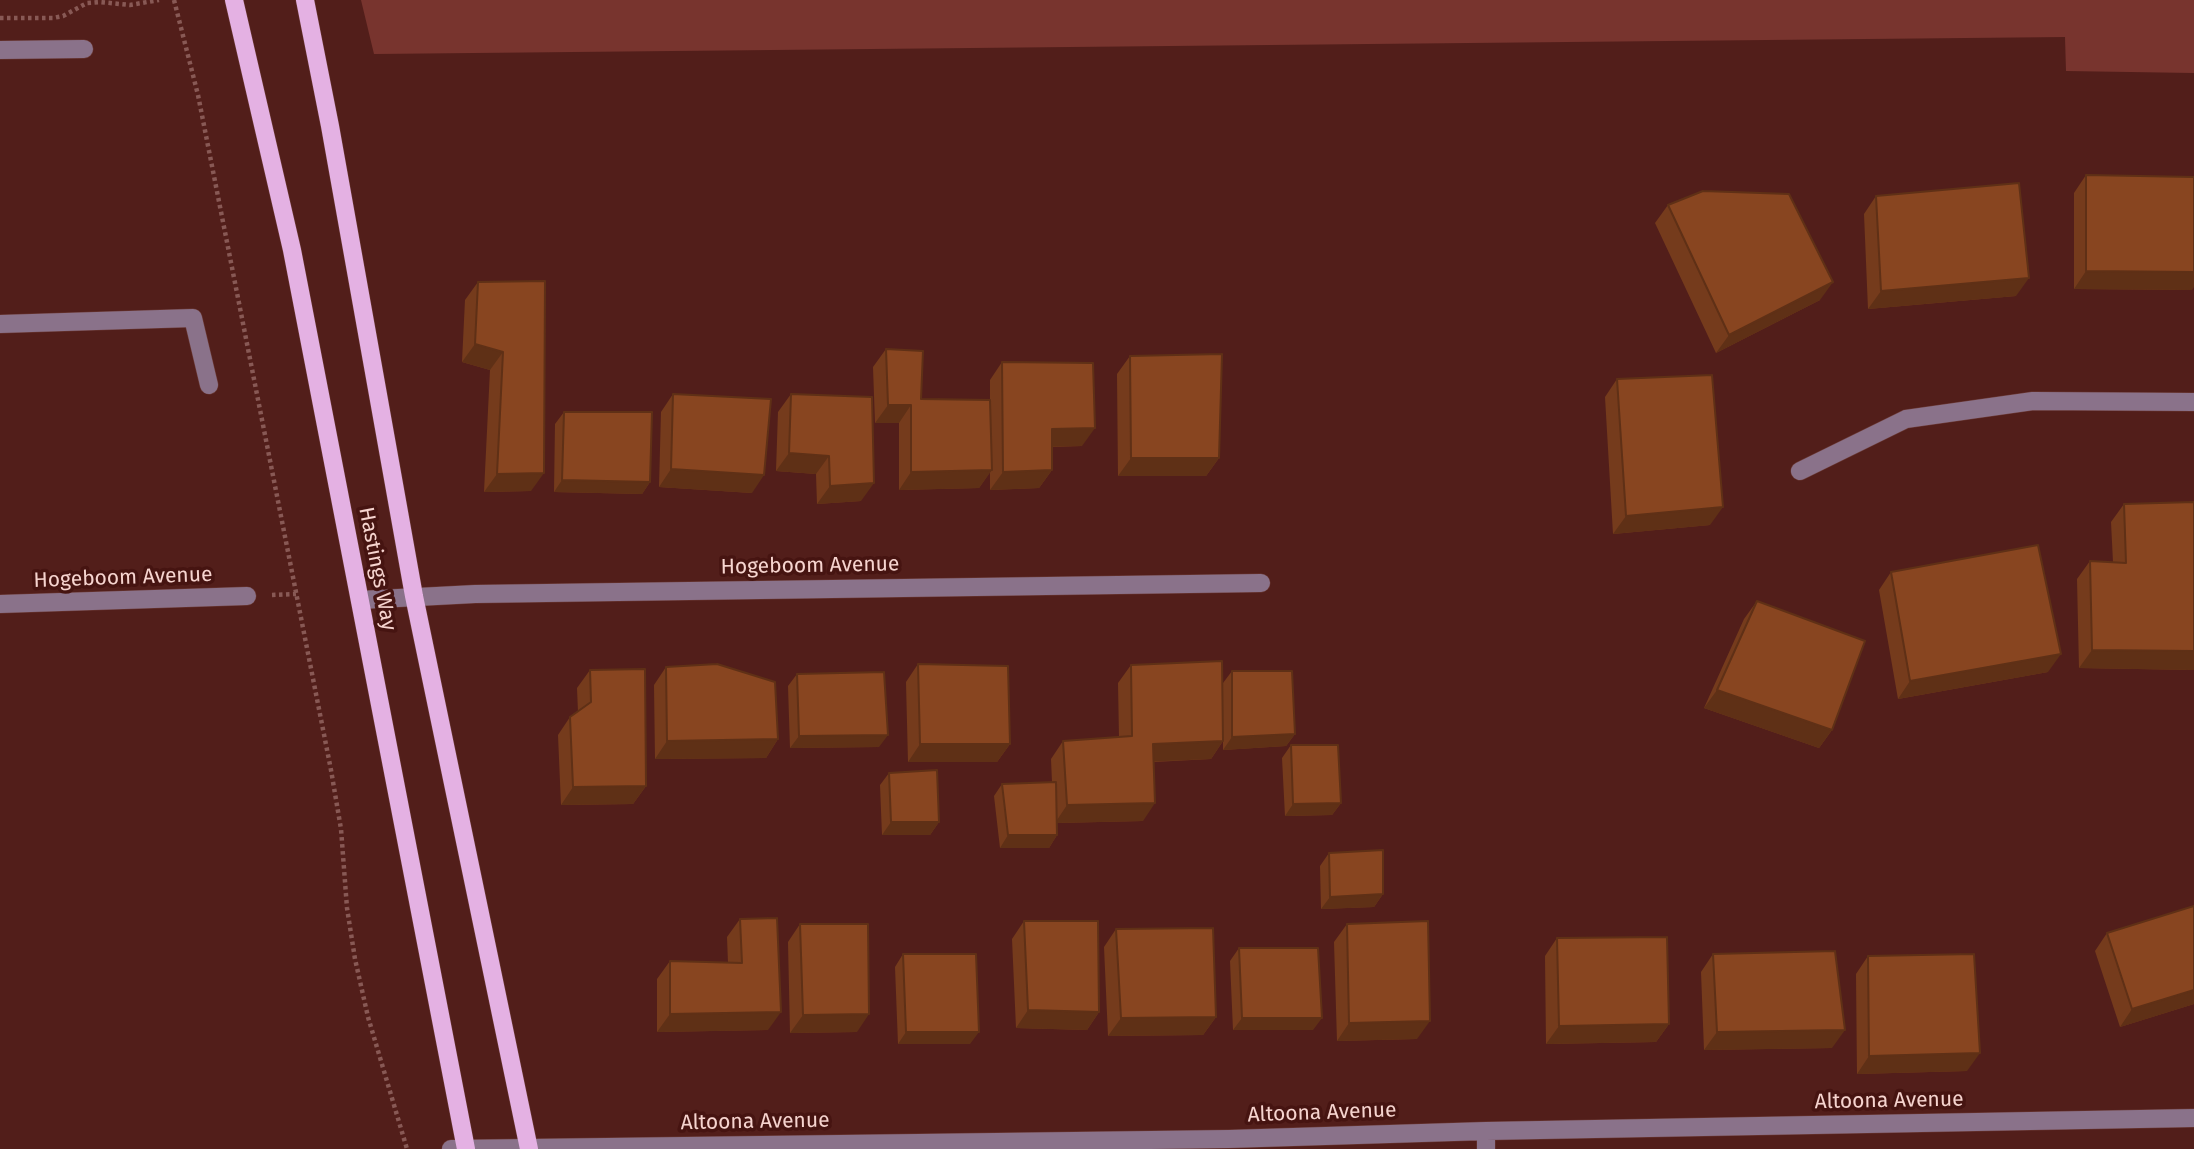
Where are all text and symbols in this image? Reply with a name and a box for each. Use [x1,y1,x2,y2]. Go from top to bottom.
street label: Hastings Way [353,505,401,633]
street label: Hogeboom Avenue [720,552,900,580]
street label: Hogeboom Avenue [33,562,213,594]
street label: Altoona Avenue [1814,1087,1964,1115]
street label: Altoona Avenue [1247,1098,1397,1128]
street label: Altoona Avenue [680,1108,830,1136]

